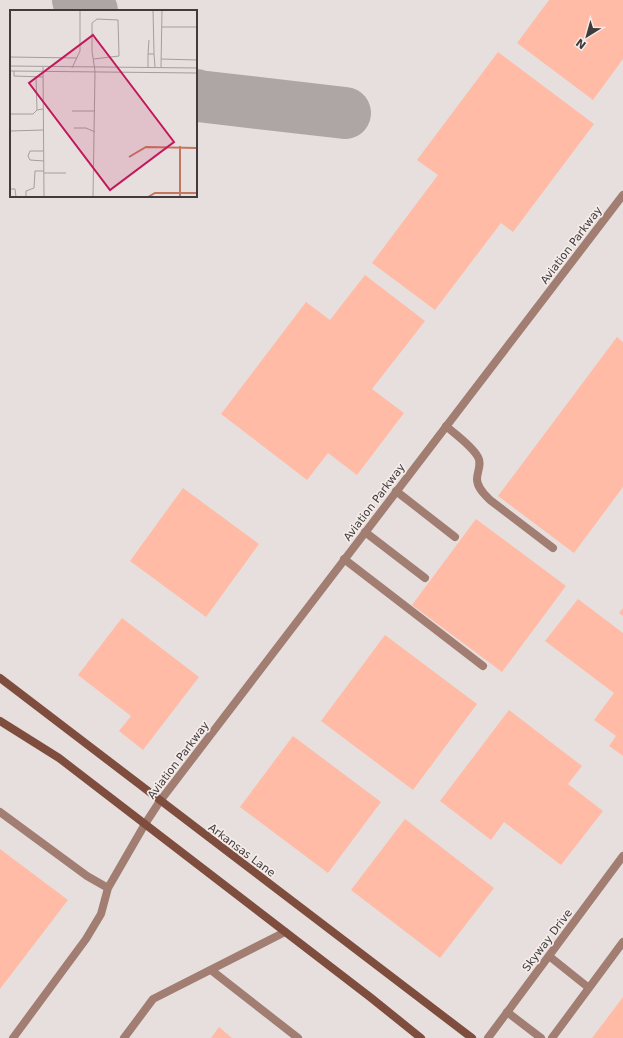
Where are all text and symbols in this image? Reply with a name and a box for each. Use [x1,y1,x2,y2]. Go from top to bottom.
inset map [10,10,197,197]
north arrow [567,16,607,56]
text: N [574,36,589,52]
street label: Aviation Parkway [538,204,605,287]
street label: Aviation Parkway [341,461,408,544]
street label: Aviation Parkway [145,719,212,802]
street label: Arkansas Lane [206,821,278,880]
street label: Skyway Drive [520,906,575,974]

